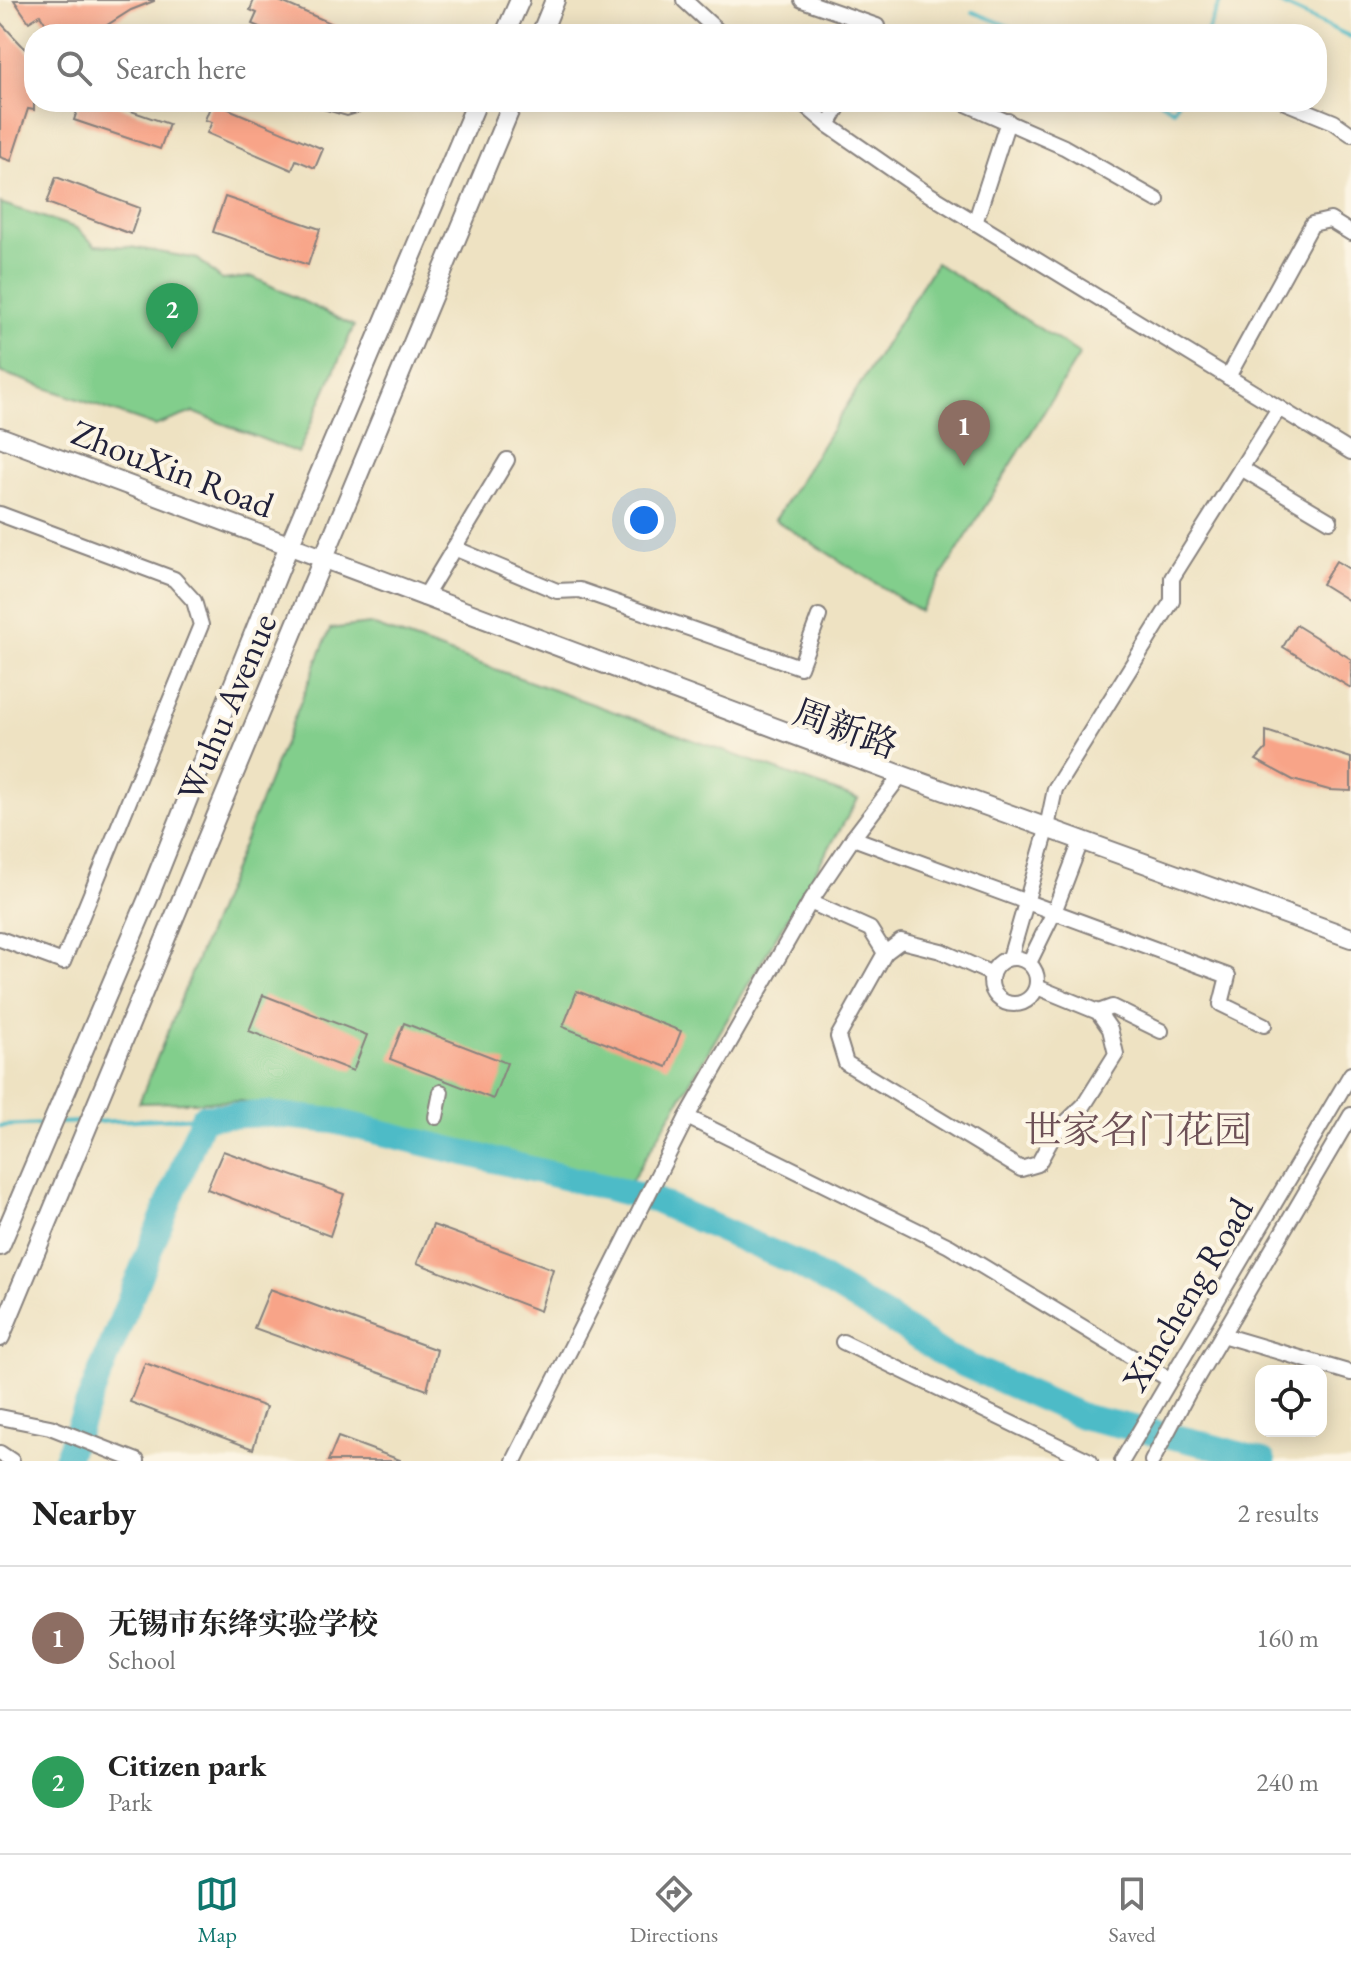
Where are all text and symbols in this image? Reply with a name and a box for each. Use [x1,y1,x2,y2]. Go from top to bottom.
search box [24,24,1327,112]
icon: search [52,46,96,90]
text: Search here [116,49,246,88]
pin: 2 [146,283,198,349]
pin: 1 [938,400,990,466]
street label: ZhouXin Road [65,408,281,529]
your location [624,500,664,540]
street label: Wuhu Avenue [166,606,287,808]
street label: 周新路 [787,688,905,769]
district label: 世家名门花园 [1024,1105,1252,1154]
street label: Xincheng Road [1111,1188,1264,1401]
map controls [1255,1365,1327,1437]
button: locate [1255,1365,1327,1437]
text: Nearby [32,1491,136,1535]
text: 2 results [1238,1496,1319,1530]
text: 无锡市东绛实验学校 [108,1604,378,1643]
text: 1 [51,1621,65,1655]
text: 160 m [1256,1621,1319,1655]
text: School [108,1643,176,1677]
text: Citizen park [108,1746,266,1785]
text: 2 [51,1765,65,1799]
text: 240 m [1256,1765,1319,1799]
text: Park [108,1785,152,1819]
tab: Map [195,1872,239,1949]
tab: Directions [630,1872,718,1949]
tab: Saved [1109,1872,1156,1949]

